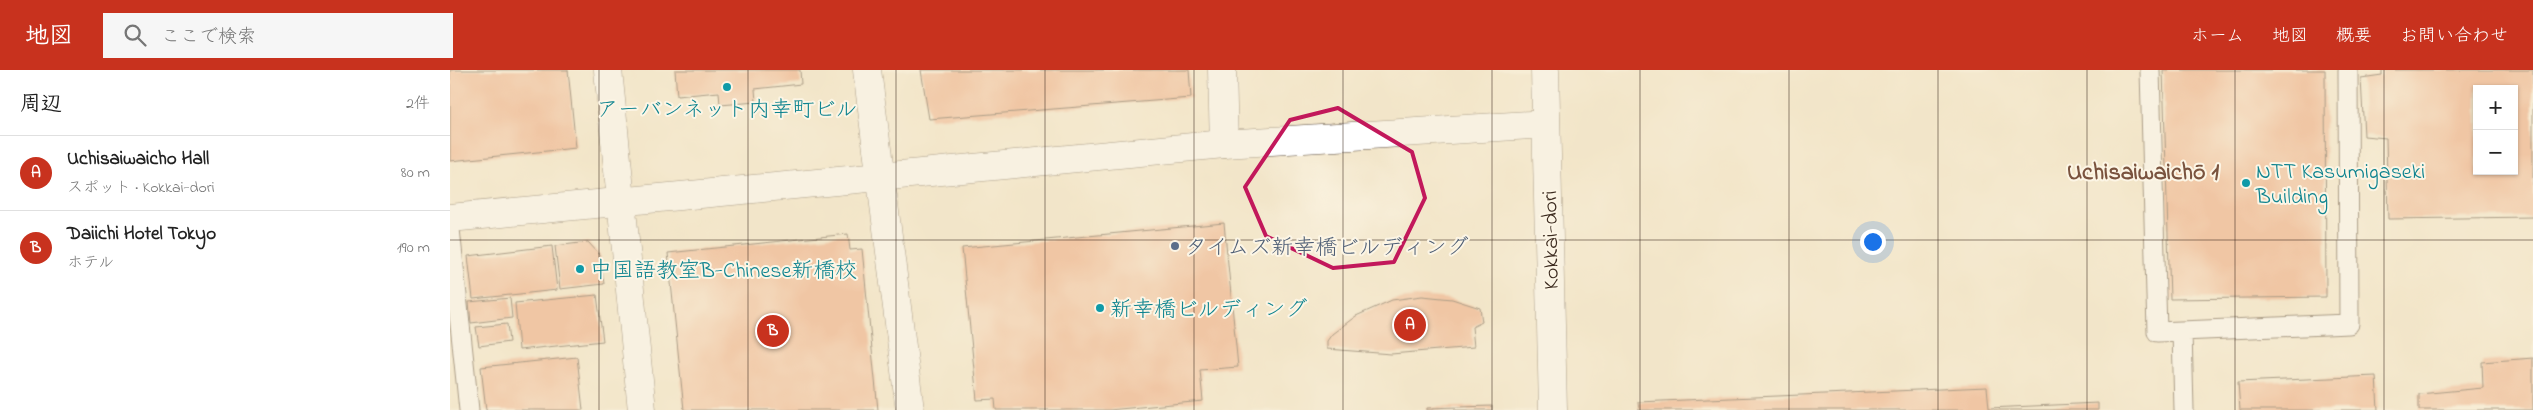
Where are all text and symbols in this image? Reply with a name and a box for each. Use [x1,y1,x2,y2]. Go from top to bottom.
search box [103,13,453,58]
text: 地図 [25,20,73,55]
icon: search [121,21,149,49]
text: ここで検索 [161,24,256,51]
text: ホーム [2191,24,2244,50]
text: 地図 [2272,24,2308,50]
text: 概要 [2336,24,2372,50]
text: お問い合わせ [2400,24,2508,50]
marker: アーバンネット内幸町ビル [721,81,733,93]
map controls [2473,85,2518,175]
button: + [2473,85,2518,130]
text: 周辺 [20,90,62,120]
text: 2件 [406,92,430,116]
place label: アーバンネット内幸町ビル [597,95,857,127]
button: − [2473,130,2518,175]
text: Uchisaiwaicho Hall [67,146,209,173]
district label: Uchisaiwaichō 1 [2067,156,2219,191]
place label: NTT Kasumigaseki Building [2255,157,2425,215]
text: A [31,161,41,185]
text: 80 m [401,161,430,185]
text: スポット · Kokkai-dori [67,176,215,200]
marker: NTT Kasumigaseki Building [2240,177,2252,189]
street label: Kokkai-dori [1535,190,1569,290]
text: Daiichi Hotel Tokyo [67,221,216,248]
your location [1860,229,1886,255]
place label: タイムズ新幸橋ビルディング [1185,233,1469,265]
text: B [31,236,41,260]
text: 190 m [397,236,430,260]
marker: タイムズ新幸橋ビルディング [1169,240,1181,252]
text: ホテル [67,251,114,275]
place label: 中国語教室B-Chinese新橋校 [590,256,857,288]
marker: 中国語教室B-Chinese新橋校 [574,263,586,275]
place label: 新幸橋ビルディング [1110,295,1308,327]
marker: 新幸橋ビルディング [1094,302,1106,314]
pin: A [1394,306,1426,344]
pin: B [757,312,789,350]

